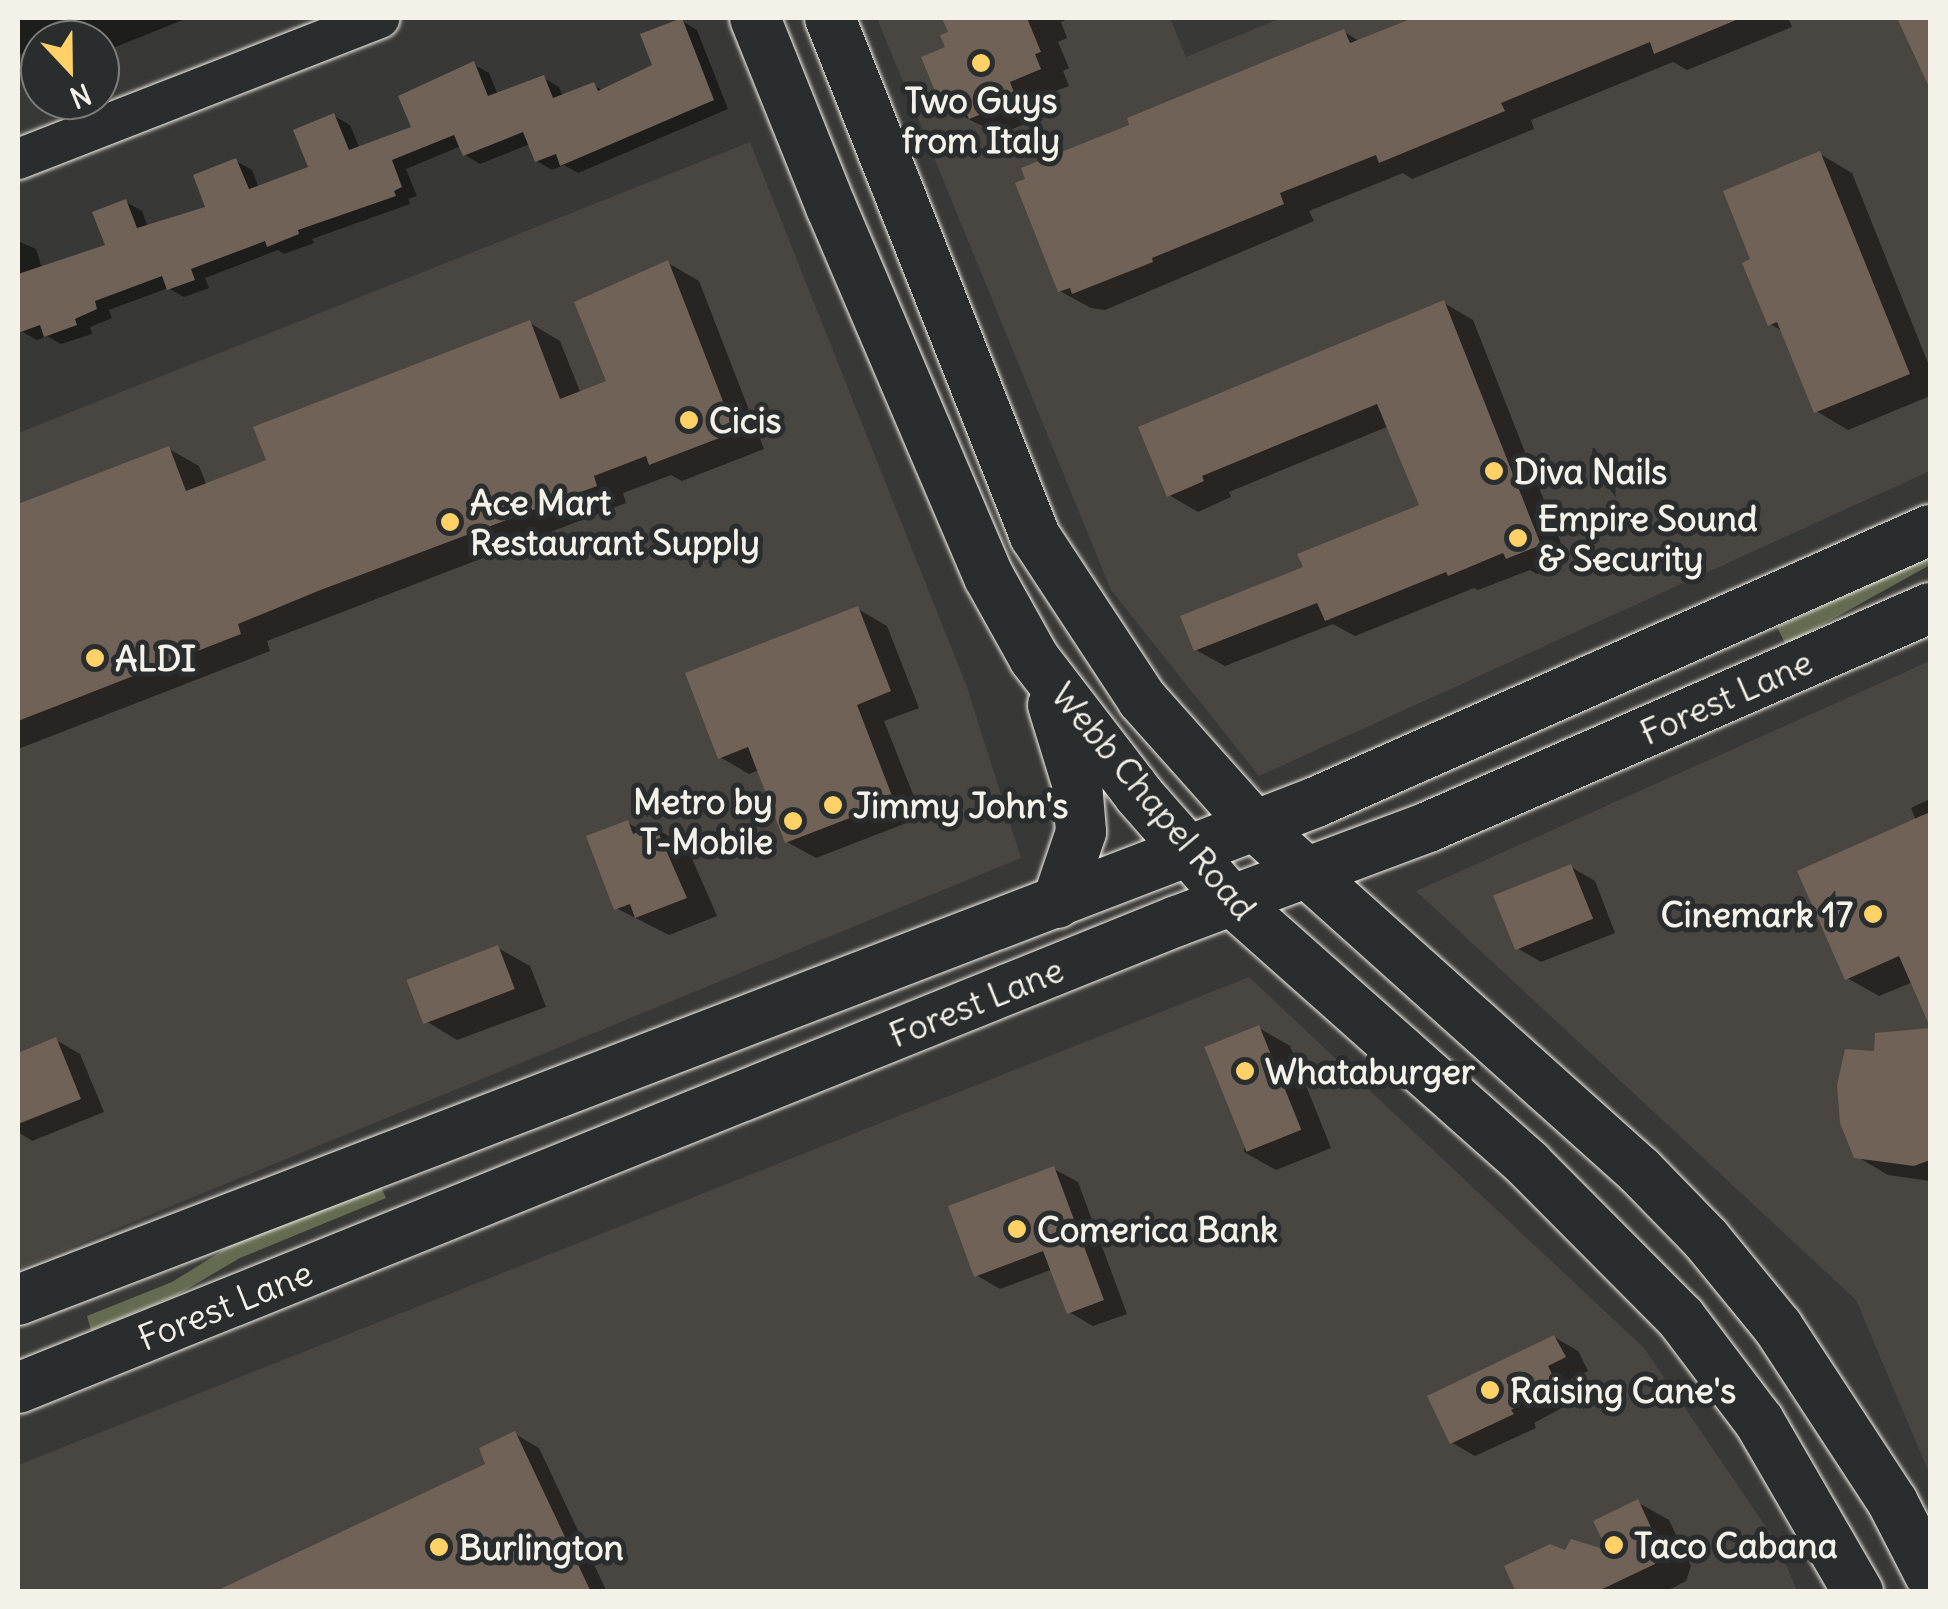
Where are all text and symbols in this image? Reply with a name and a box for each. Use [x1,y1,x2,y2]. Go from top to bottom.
north arrow [20,20,120,120]
marker: Two Guys from Italy [970,52,992,74]
text: N [65,76,96,116]
place label: Two Guys from Italy [902,79,1060,161]
place label: Cicis [709,399,781,441]
marker: Cicis [678,409,700,431]
place label: Diva Nails [1514,450,1667,492]
marker: Diva Nails [1483,460,1505,482]
place label: Ace Mart Restaurant Supply [470,481,760,563]
place label: Empire Sound & Security [1538,497,1758,579]
marker: Ace Mart Restaurant Supply [439,511,461,533]
marker: Empire Sound & Security [1507,527,1529,549]
place label: ALDI [115,637,196,679]
street label: Forest Lane [1633,640,1819,754]
marker: ALDI [84,647,106,669]
street label: Webb Chapel Road [1043,674,1265,928]
place label: Metro by T-Mobile [633,780,773,862]
place label: Jimmy John's [853,784,1068,826]
marker: Jimmy John's [822,794,844,816]
marker: Metro by T-Mobile [782,810,804,832]
place label: Cinemark 17 [1661,893,1853,935]
marker: Cinemark 17 [1862,903,1884,925]
street label: Forest Lane [883,948,1069,1056]
place label: Whataburger [1265,1050,1475,1092]
marker: Whataburger [1234,1060,1256,1082]
place label: Comerica Bank [1037,1208,1278,1250]
marker: Comerica Bank [1006,1218,1028,1240]
street label: Forest Lane [132,1251,318,1359]
place label: Raising Cane's [1510,1369,1736,1411]
marker: Raising Cane's [1479,1379,1501,1401]
place label: Taco Cabana [1634,1524,1838,1566]
place label: Burlington [459,1526,624,1568]
marker: Taco Cabana [1603,1534,1625,1556]
marker: Burlington [428,1536,450,1558]

